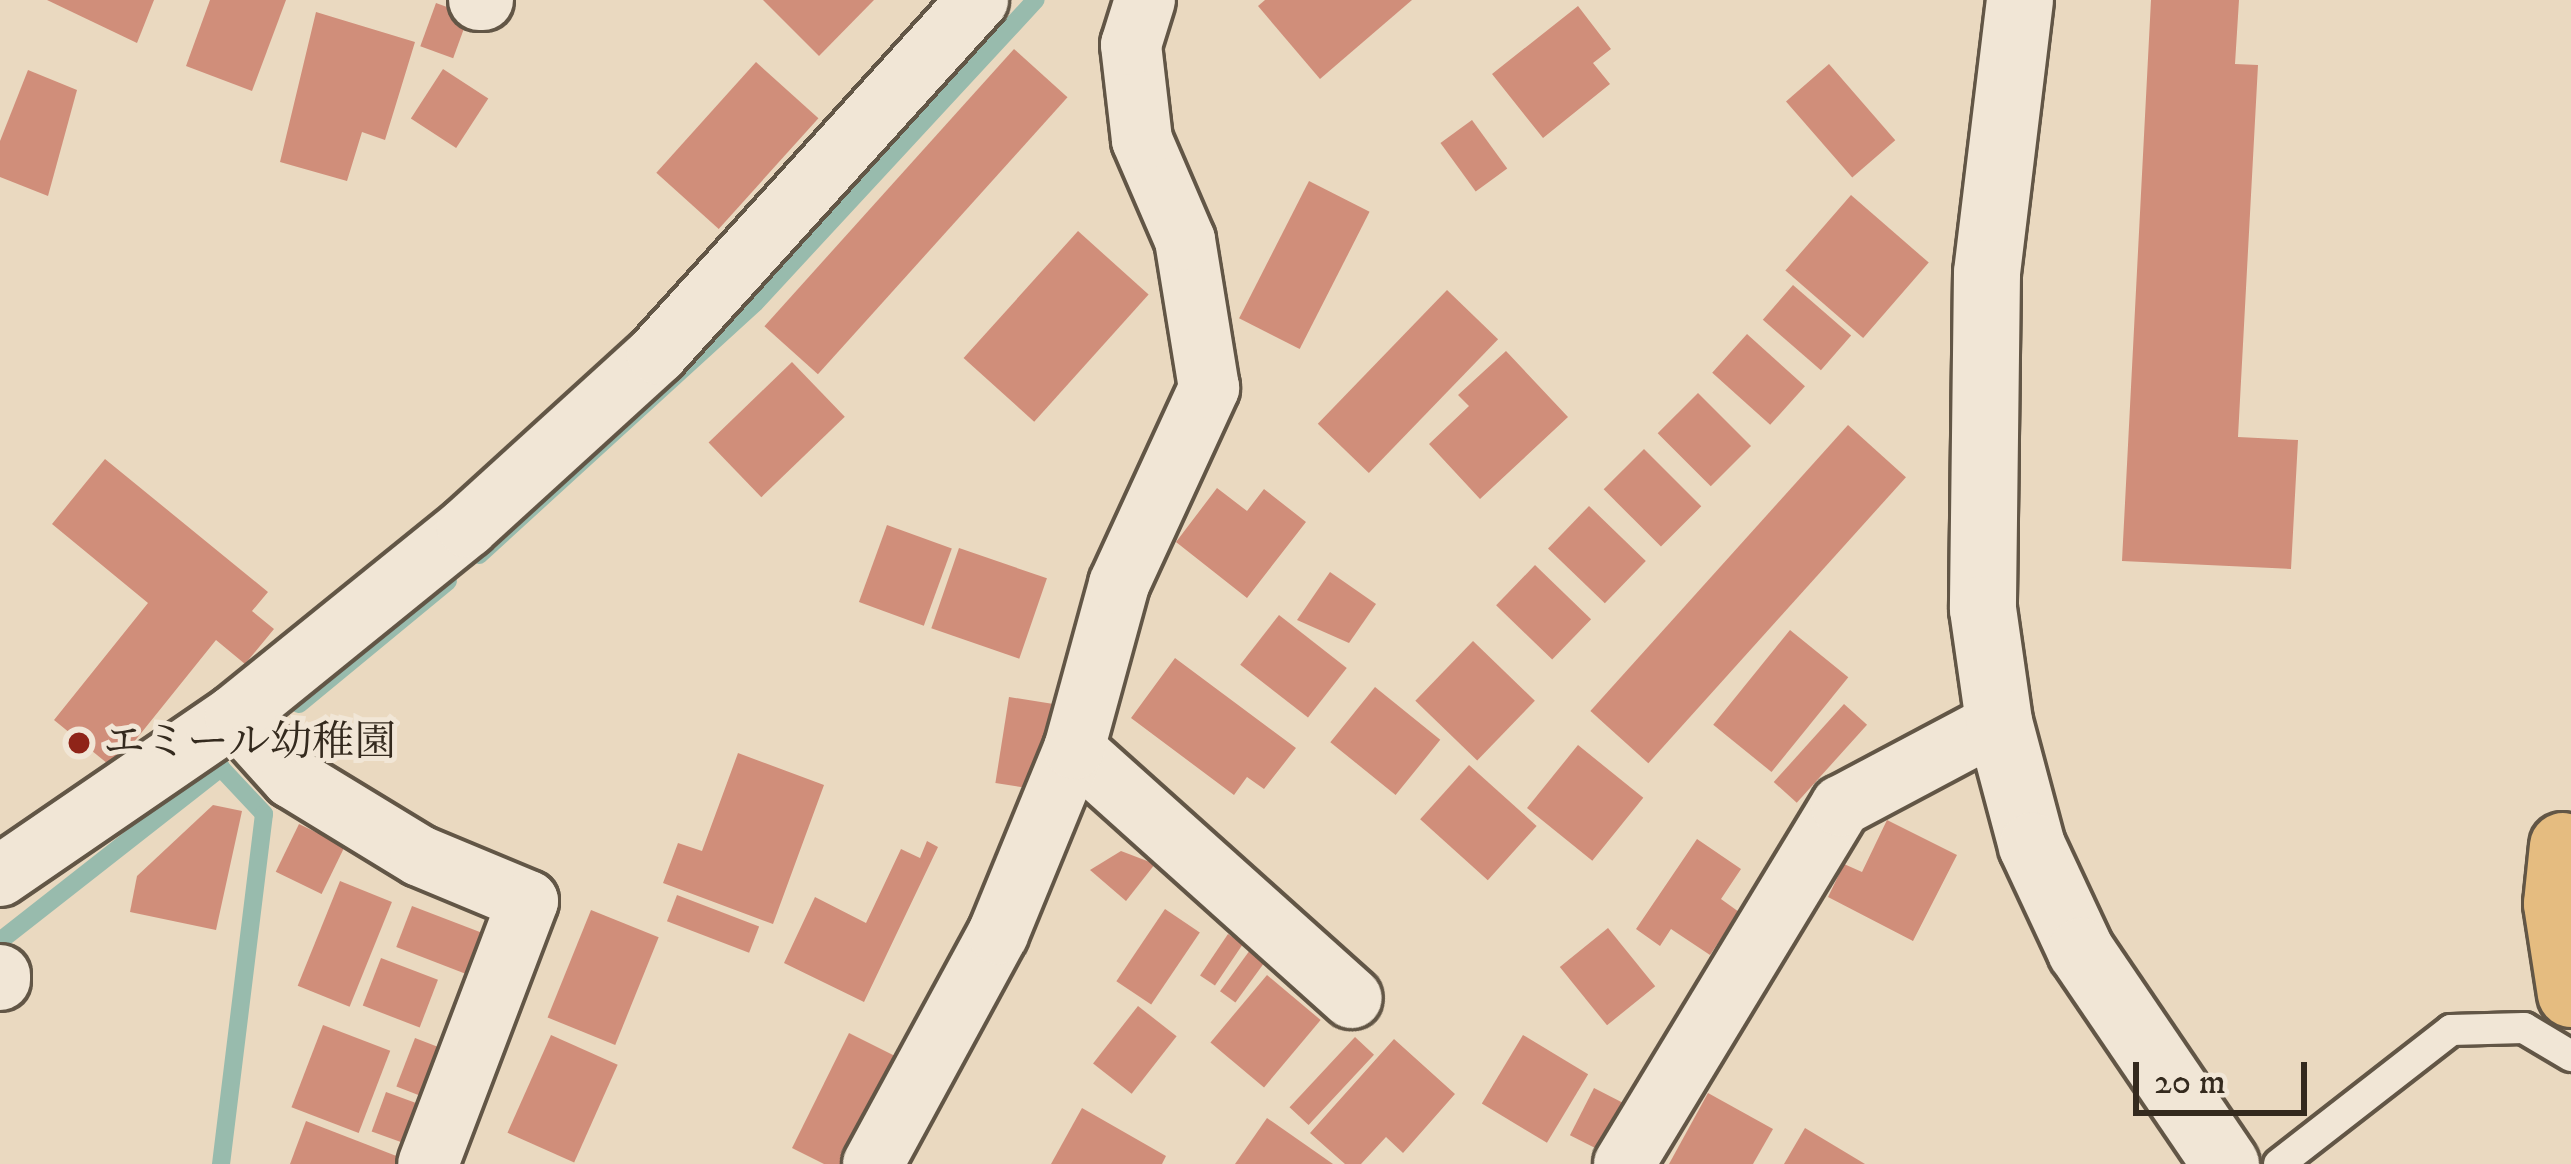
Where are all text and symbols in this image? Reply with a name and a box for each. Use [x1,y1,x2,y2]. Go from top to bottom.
place label: エミール幼稚園 [103,718,397,768]
marker: エミール幼稚園 [66,730,92,756]
scale bar [2139,1038,2313,1112]
text: 20 m [2154,1060,2226,1105]

